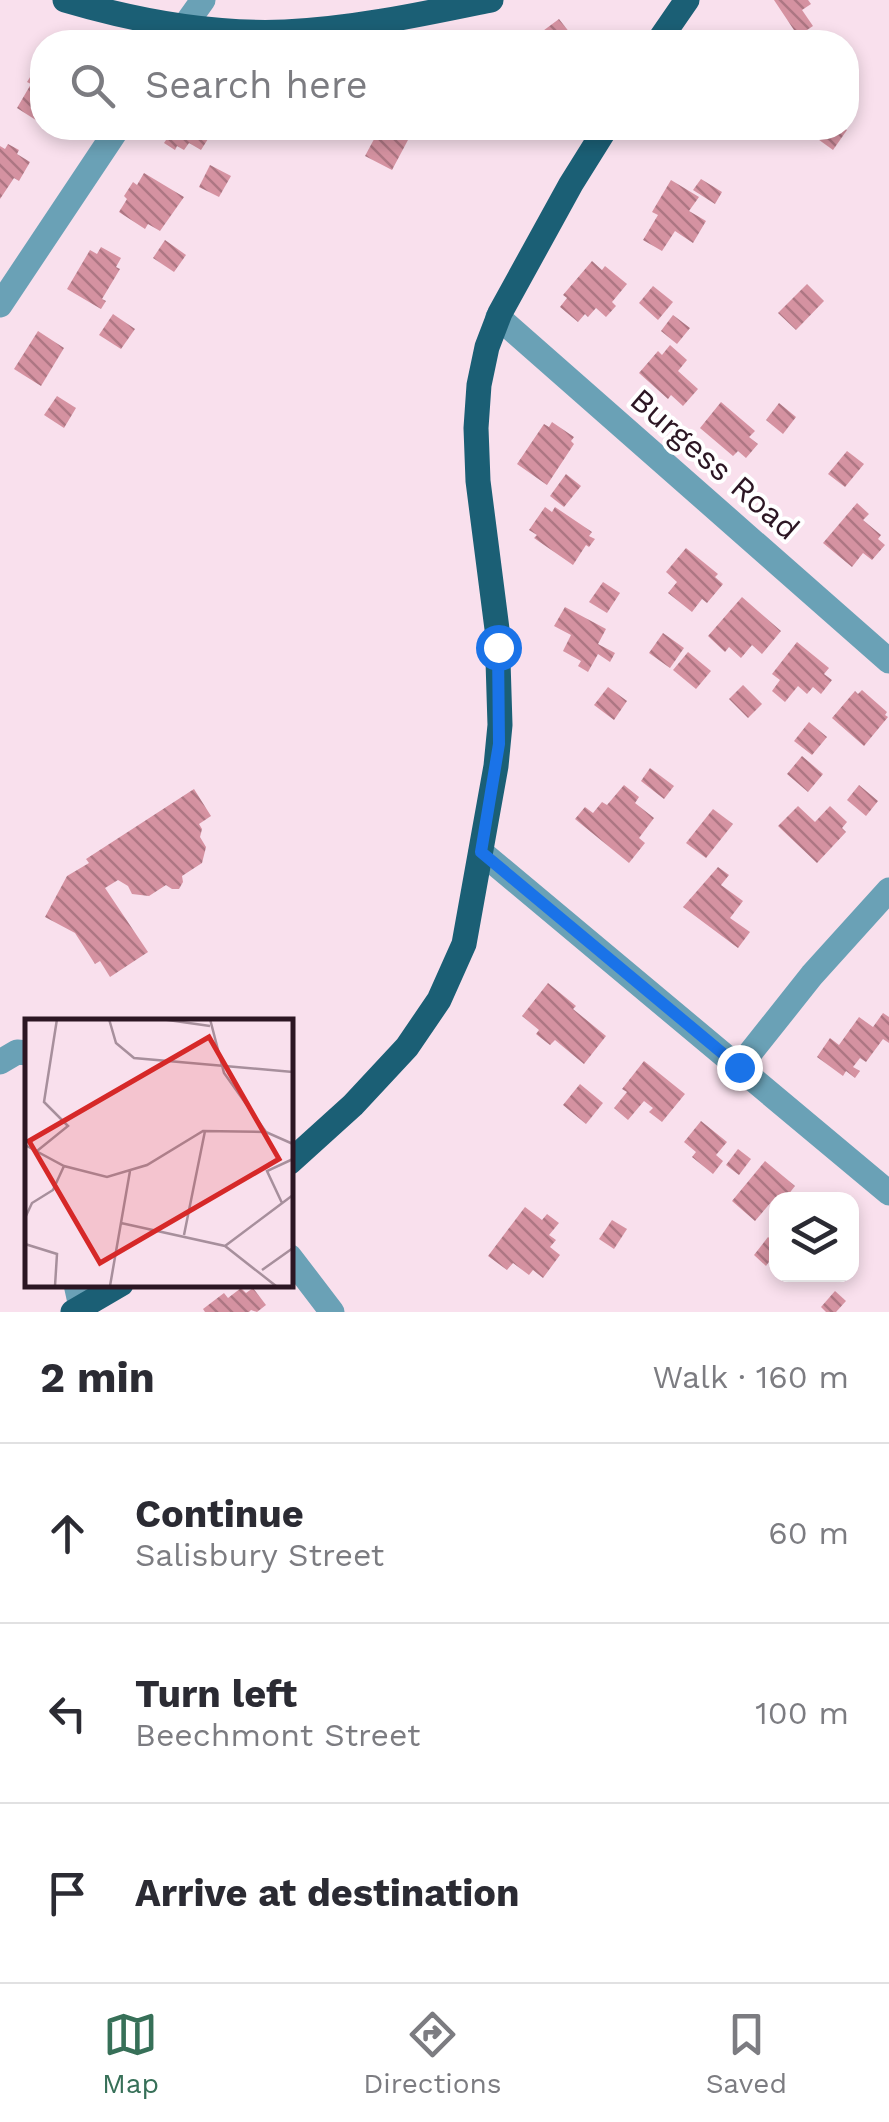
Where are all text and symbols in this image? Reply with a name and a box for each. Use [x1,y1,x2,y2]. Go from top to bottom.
search box [30,30,859,140]
icon: search [65,58,120,113]
text: Search here [145,63,368,107]
street label: Burgess Road [623,380,807,548]
route start [476,625,522,671]
inset map [25,1019,292,1287]
route end [717,1045,763,1091]
map controls [769,1192,859,1282]
button: layers [769,1192,859,1282]
text: 2 min [40,1353,155,1402]
text: Walk · 160 m [653,1358,849,1396]
text: Continue [135,1492,304,1536]
icon: ahead [40,1506,95,1561]
text: 60 m [768,1514,849,1552]
text: Salisbury Street [135,1536,384,1574]
text: Turn left [135,1672,297,1716]
icon: left [40,1686,95,1741]
text: 100 m [755,1694,849,1732]
text: Beechmont Street [135,1716,420,1754]
icon: arrive [40,1866,95,1921]
text: Arrive at destination [135,1871,520,1915]
tab: Map [102,2007,159,2100]
tab: Directions [363,2007,502,2100]
tab: Saved [706,2007,787,2100]

